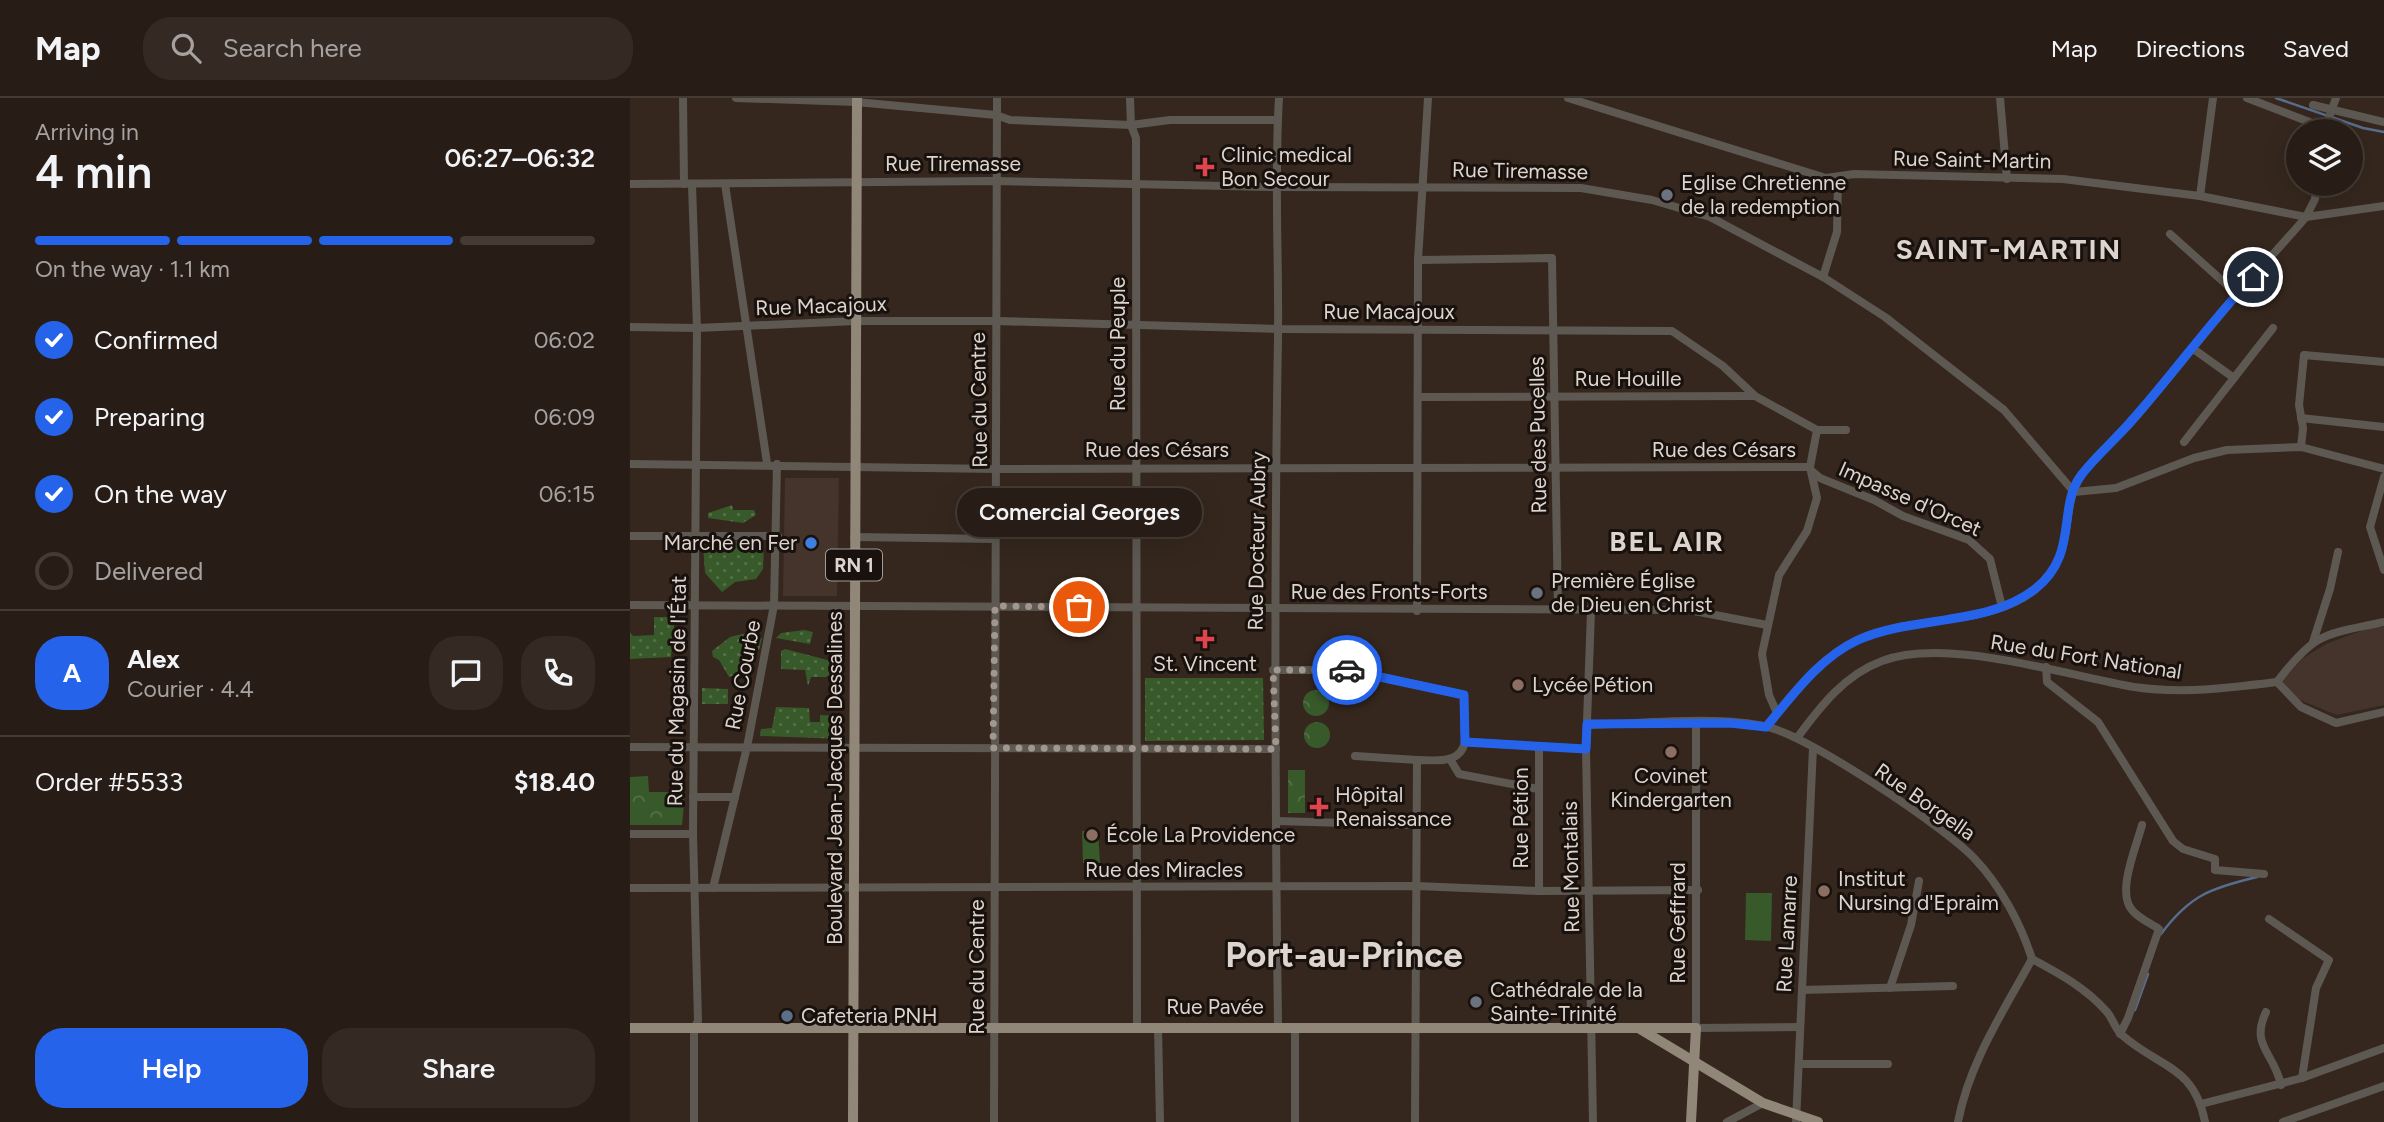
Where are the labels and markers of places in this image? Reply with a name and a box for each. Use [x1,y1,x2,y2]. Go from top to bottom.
place label: Clinic medical Bon Secour [1221,142,1352,191]
marker: Clinic medical Bon Secour [1195,157,1215,177]
place label: Eglise Chretienne de la redemption [1681,170,1846,219]
marker: Eglise Chretienne de la redemption [1659,187,1675,203]
pin [2223,247,2283,307]
callout: Comercial Georges [956,488,1202,537]
place label: Marché en Fer [663,530,797,555]
marker: Marché en Fer [803,535,819,551]
place label: Première Église de Dieu en Christ [1551,568,1713,617]
pin [1049,577,1109,637]
marker: Première Église de Dieu en Christ [1529,585,1545,601]
marker: St. Vincent [1195,629,1215,649]
place label: St. Vincent [1153,651,1257,676]
place label: Lycée Pétion [1532,672,1653,697]
marker: Lycée Pétion [1510,677,1526,693]
marker: Covinet Kindergarten [1663,744,1679,760]
place label: Covinet Kindergarten [1610,763,1732,812]
place label: Hôpital Renaissance [1335,782,1452,831]
marker: Hôpital Renaissance [1309,797,1329,817]
place label: École La Providence [1106,822,1295,847]
marker: École La Providence [1084,827,1100,843]
place label: Institut Nursing d'Epraim [1838,866,1999,915]
marker: Institut Nursing d'Epraim [1816,883,1832,899]
place label: Cathédrale de la Sainte-Trinité [1490,977,1643,1026]
marker: Cathédrale de la Sainte-Trinité [1468,994,1484,1010]
place label: Cafeteria PNH [801,1003,937,1028]
marker: Cafeteria PNH [779,1008,795,1024]

